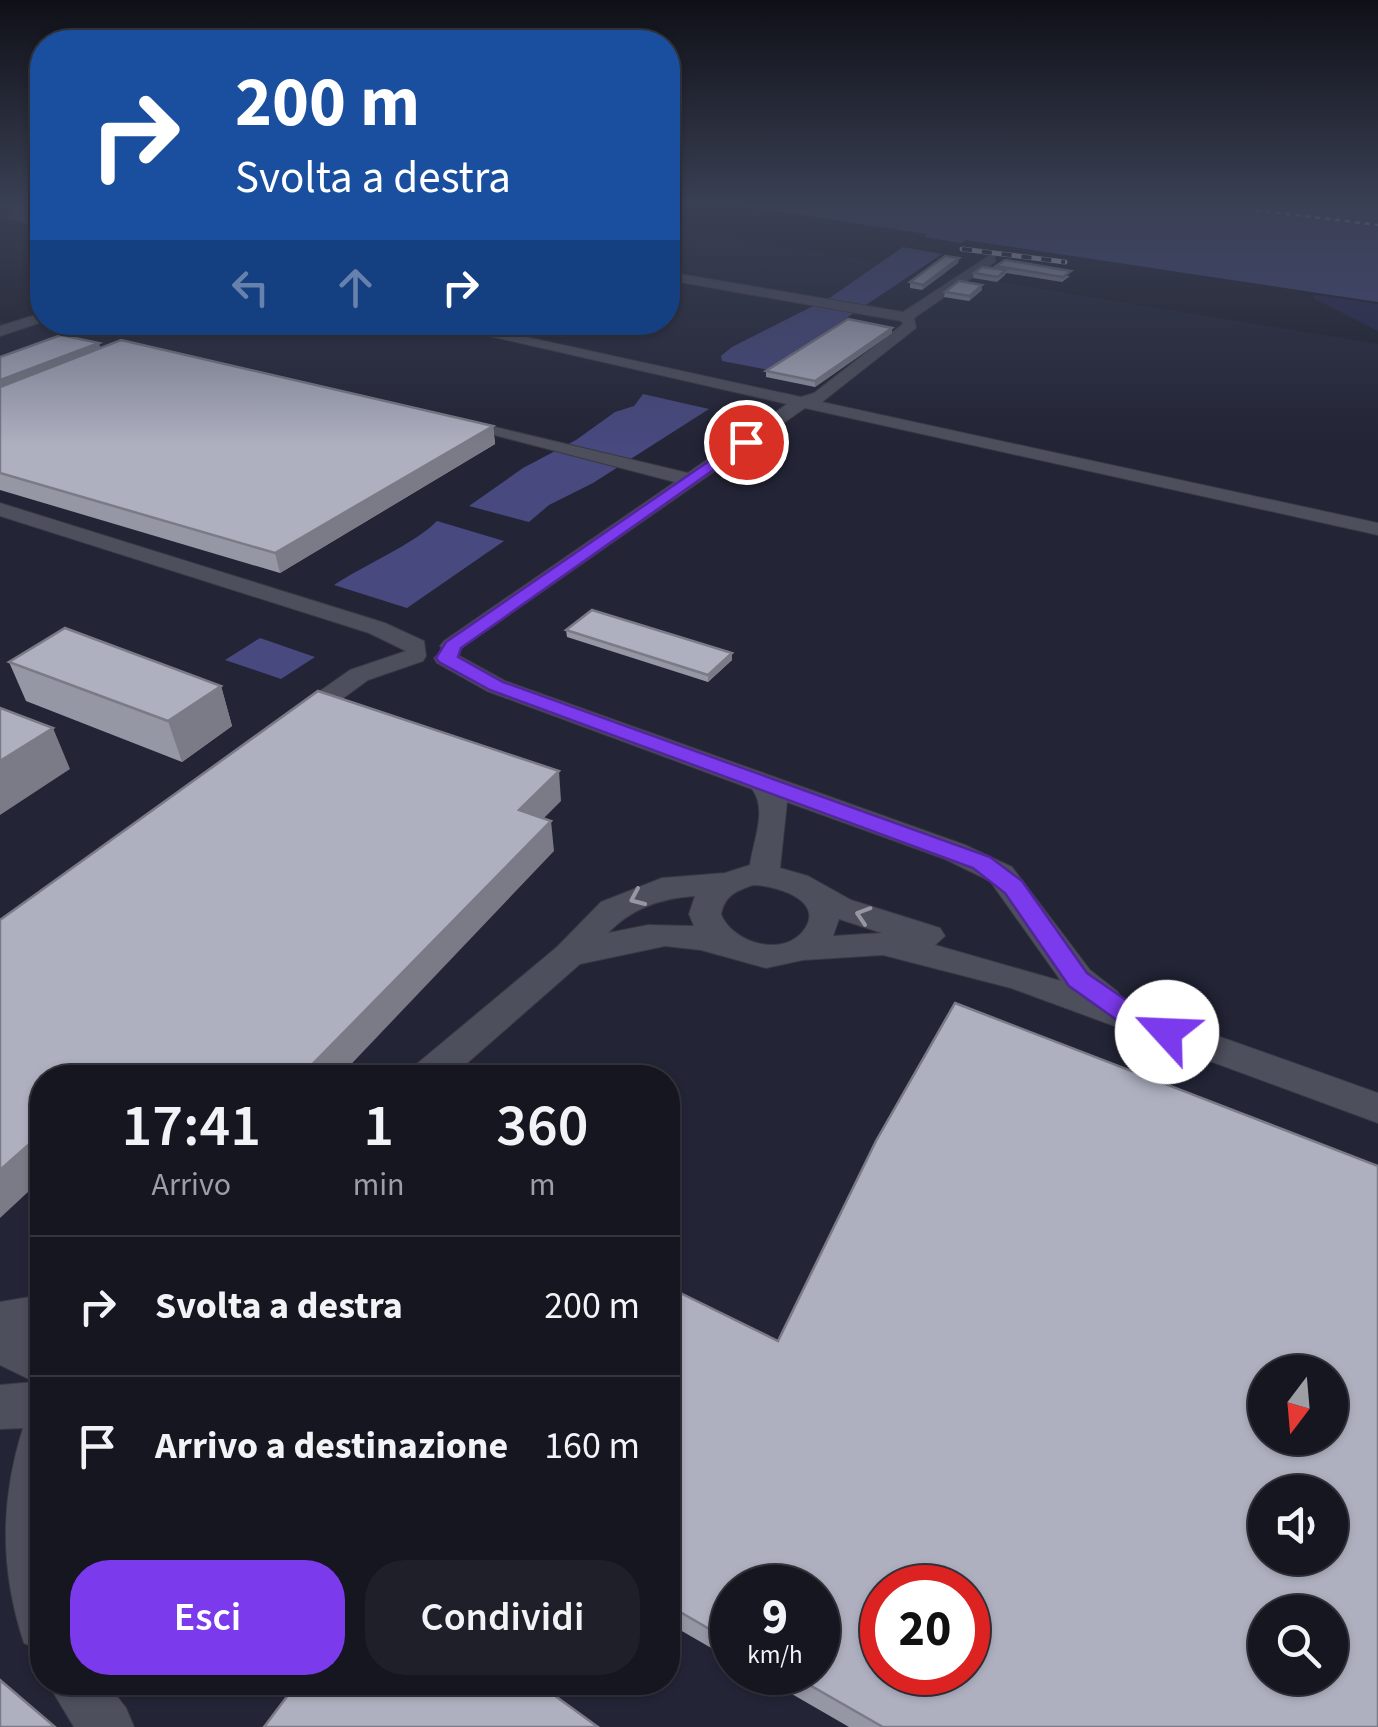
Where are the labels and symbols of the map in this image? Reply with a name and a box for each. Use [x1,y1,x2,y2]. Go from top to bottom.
pin [704,400,789,485]
one-way arrow [630,886,648,906]
one-way arrow [855,906,872,927]
position arrow [1115,980,1219,1084]
north arrow [1248,1355,1348,1455]
speed limit sign: 20 [860,1565,990,1695]

